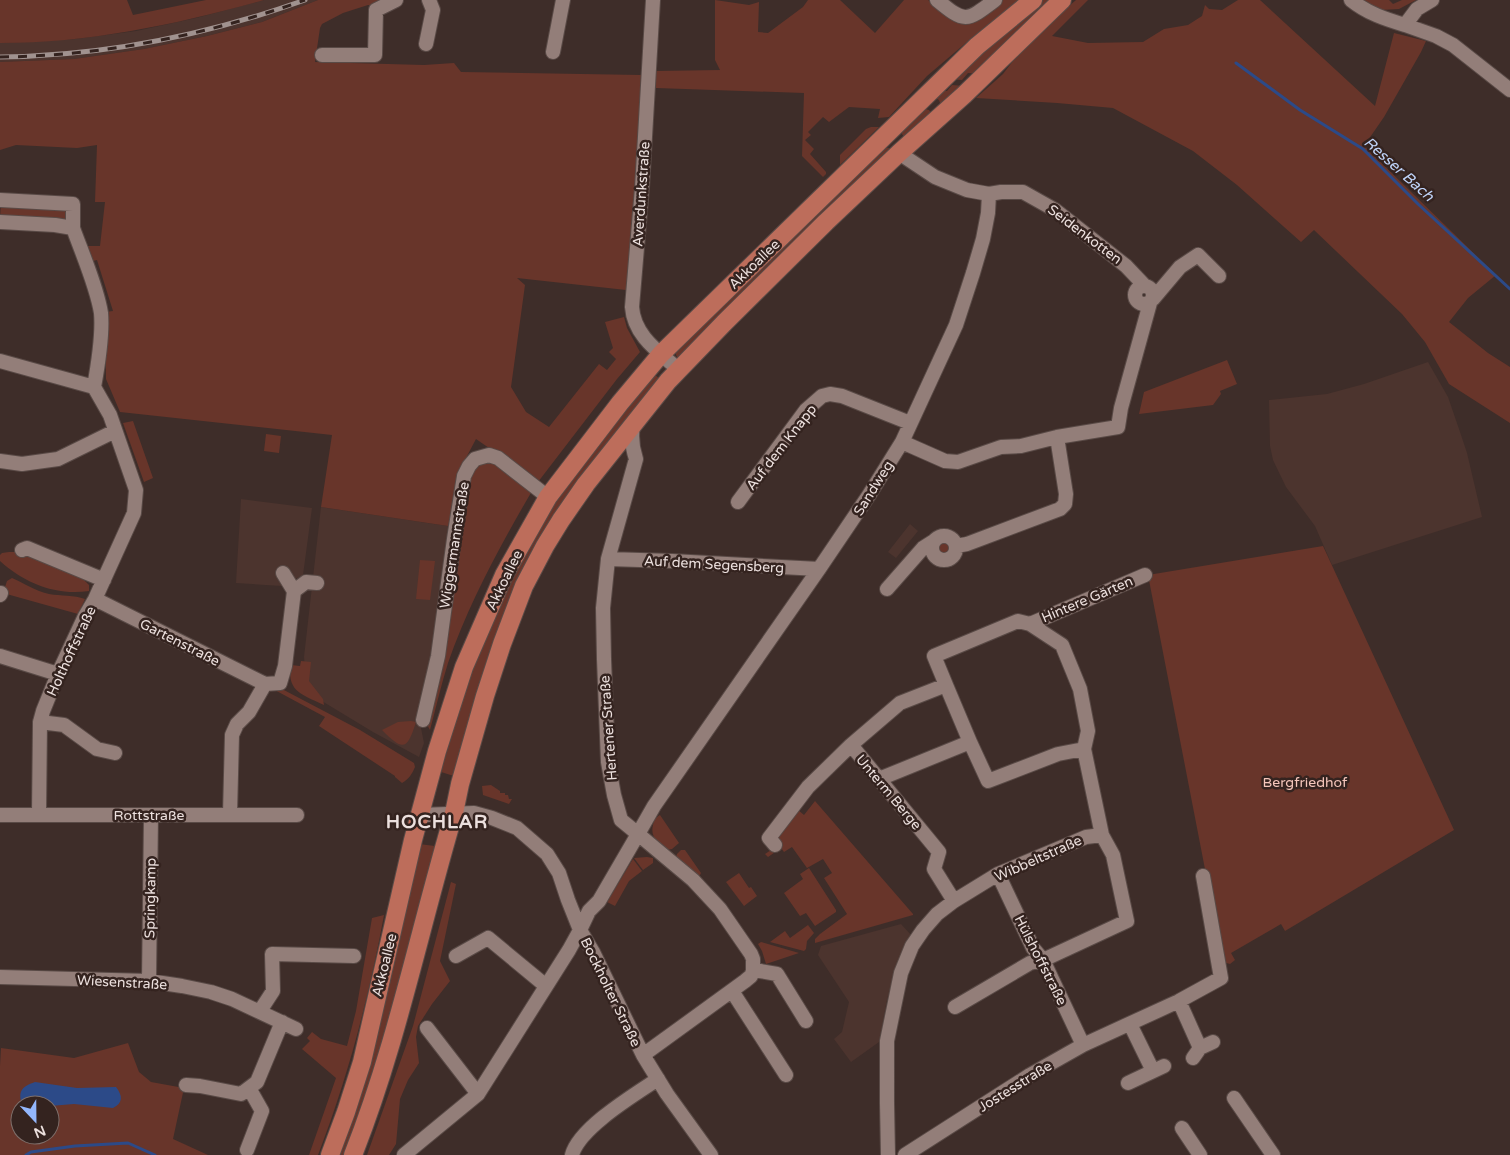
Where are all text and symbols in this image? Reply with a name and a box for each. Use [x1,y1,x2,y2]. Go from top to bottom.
water label: Resser Bach [1360,133,1438,206]
street label: Averdunkstraße [629,141,654,247]
street label: Seidenkotten [1044,201,1125,268]
street label: Akkoallee [725,236,784,293]
street label: Auf dem Knapp [743,401,820,494]
street label: Sandweg [850,458,897,519]
street label: Wiggermannstraße [436,481,473,610]
street label: Akkoallee [483,547,526,613]
street label: Auf dem Segensberg [643,552,784,577]
street label: Hintere Gärten [1039,573,1135,626]
street label: Holthoffstraße [43,604,100,699]
street label: Gartenstraße [137,615,223,670]
street label: Hertener Straße [596,675,621,781]
street label: Unterm Berge [852,751,925,834]
park label: Bergfriedhof [1263,774,1348,791]
street label: Rottstraße [114,807,184,824]
district label: HOCHLAR [386,811,488,833]
street label: Wibbeltstraße [992,832,1084,885]
street label: Springkamp [141,857,160,938]
street label: Hülshoffstraße [1011,912,1071,1008]
street label: Akkoallee [368,932,401,999]
street label: Bockholter Straße [577,935,644,1050]
street label: Wiesenstraße [76,972,168,993]
street label: Jostesstraße [975,1057,1055,1116]
north arrow [10,1095,60,1145]
text: N [31,1122,48,1142]

